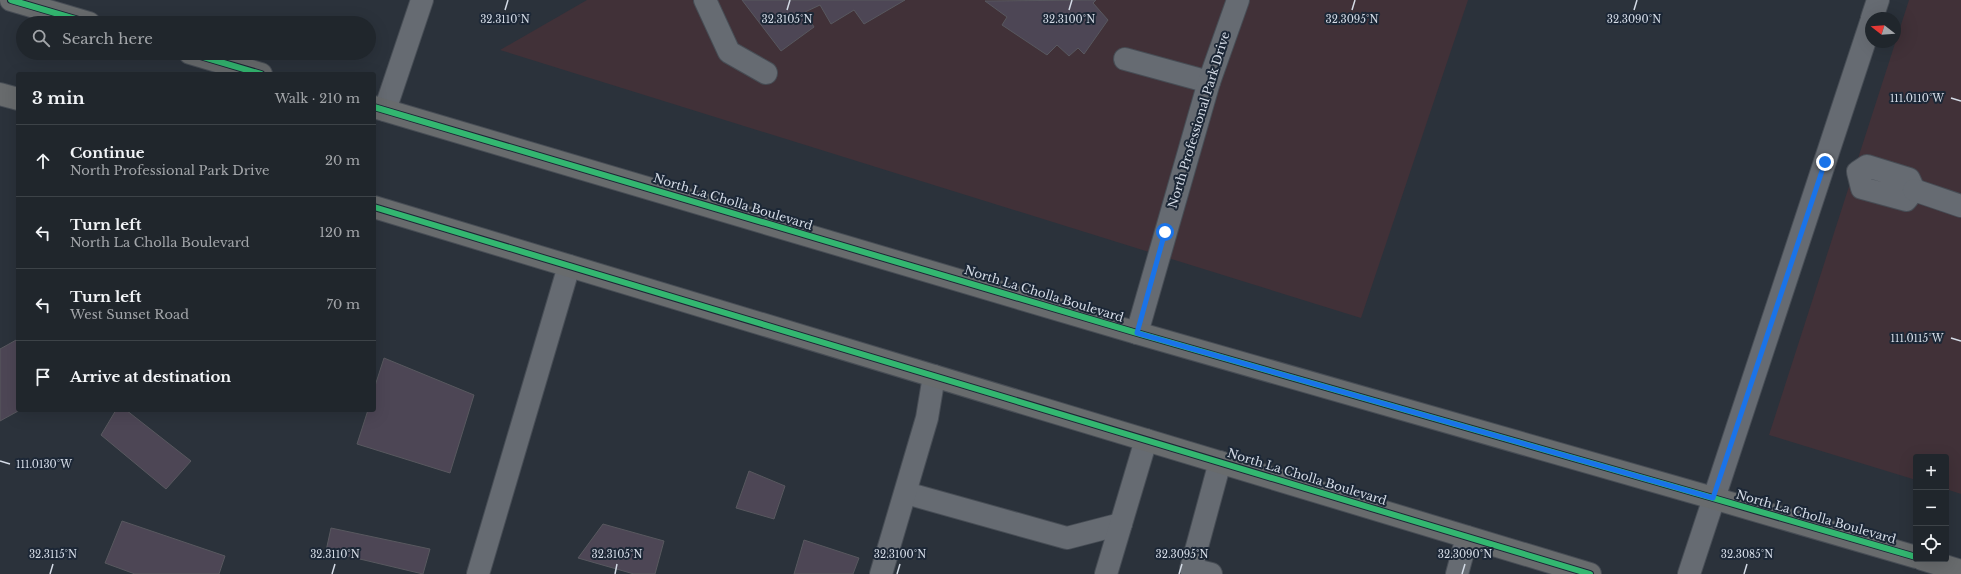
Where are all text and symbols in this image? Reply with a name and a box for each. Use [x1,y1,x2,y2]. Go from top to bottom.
north arrow [1865,12,1901,48]
text: 32.3110°N [480,13,530,26]
text: 32.3105°N [762,13,812,26]
text: 32.3100°N [1043,13,1095,26]
text: 32.3095°N [1326,13,1378,26]
text: 32.3090°N [1607,13,1661,26]
search box [16,16,376,60]
icon: search [30,27,52,49]
text: Search here [62,29,153,48]
street label: North Professional Park Drive [1164,29,1233,210]
text: 3 min [32,88,85,109]
text: Walk · 210 m [275,90,360,107]
text: 111.0110°W [1890,92,1944,105]
text: Continue [70,143,145,162]
icon: ahead [32,150,54,172]
text: 20 m [325,152,360,169]
route end [1816,153,1834,171]
text: North Professional Park Drive [70,162,270,179]
street label: North La Cholla Boulevard [652,170,815,233]
text: Turn left [70,215,141,234]
icon: left [32,222,54,244]
route start [1156,223,1174,241]
text: 120 m [319,224,360,241]
text: North La Cholla Boulevard [70,234,250,251]
street label: North La Cholla Boulevard [963,262,1126,325]
text: Turn left [70,287,141,306]
icon: left [32,294,54,316]
text: 70 m [327,296,360,313]
text: West Sunset Road [70,306,189,323]
text: 111.0115°W [1891,332,1944,345]
icon: arrive [32,366,54,388]
text: Arrive at destination [70,367,231,386]
street label: North La Cholla Boulevard [1226,445,1389,508]
map controls [1913,454,1949,562]
button: + [1913,454,1949,490]
text: 111.0130°W [16,458,72,471]
street label: North La Cholla Boulevard [1734,486,1898,547]
button: − [1913,490,1949,526]
button: locate [1913,526,1949,562]
text: 32.3115°N [29,548,77,561]
text: 32.3110°N [310,548,360,561]
text: 32.3105°N [592,548,642,561]
text: 32.3100°N [874,548,926,561]
text: 32.3095°N [1156,548,1208,561]
text: 32.3090°N [1438,548,1492,561]
text: 32.3085°N [1721,548,1773,561]

